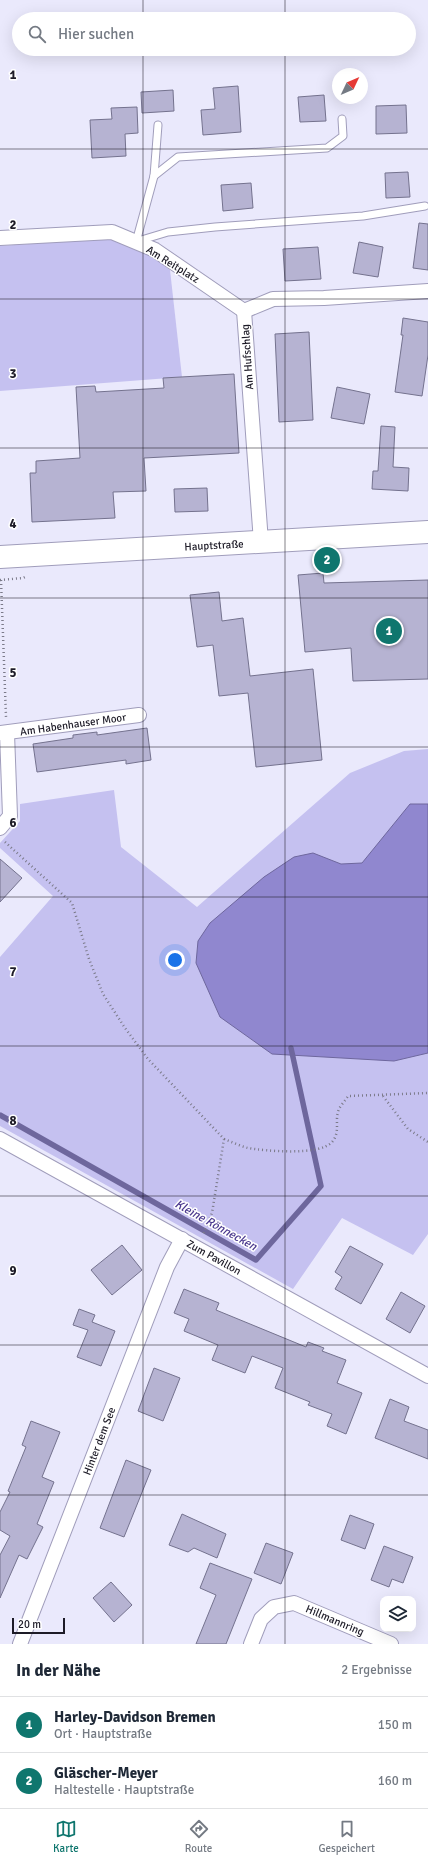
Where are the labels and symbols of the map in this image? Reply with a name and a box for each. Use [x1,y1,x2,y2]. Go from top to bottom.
text: 1 [9,67,17,83]
north arrow [332,68,368,104]
text: 2 [9,217,17,233]
street label: Am Reitplatz [144,243,202,286]
street label: Am Hufschlag [239,324,256,390]
text: 3 [9,366,17,382]
text: 4 [9,516,17,532]
street label: Hauptstraße [184,537,244,554]
pin: 2 [314,545,340,575]
pin: 1 [376,616,402,646]
text: 5 [9,665,17,681]
street label: Am Habenhauser Moor [19,711,127,738]
text: 6 [9,815,17,831]
your location [165,950,185,970]
text: 7 [9,964,17,980]
text: 8 [9,1113,17,1129]
water label: Kleine Rönnecken [172,1197,260,1254]
street label: Zum Pavillon [184,1237,243,1278]
text: 9 [9,1263,17,1279]
street label: Hinter dem See [81,1405,118,1477]
street label: Hillmannring [304,1602,366,1639]
scale bar [12,1616,65,1635]

